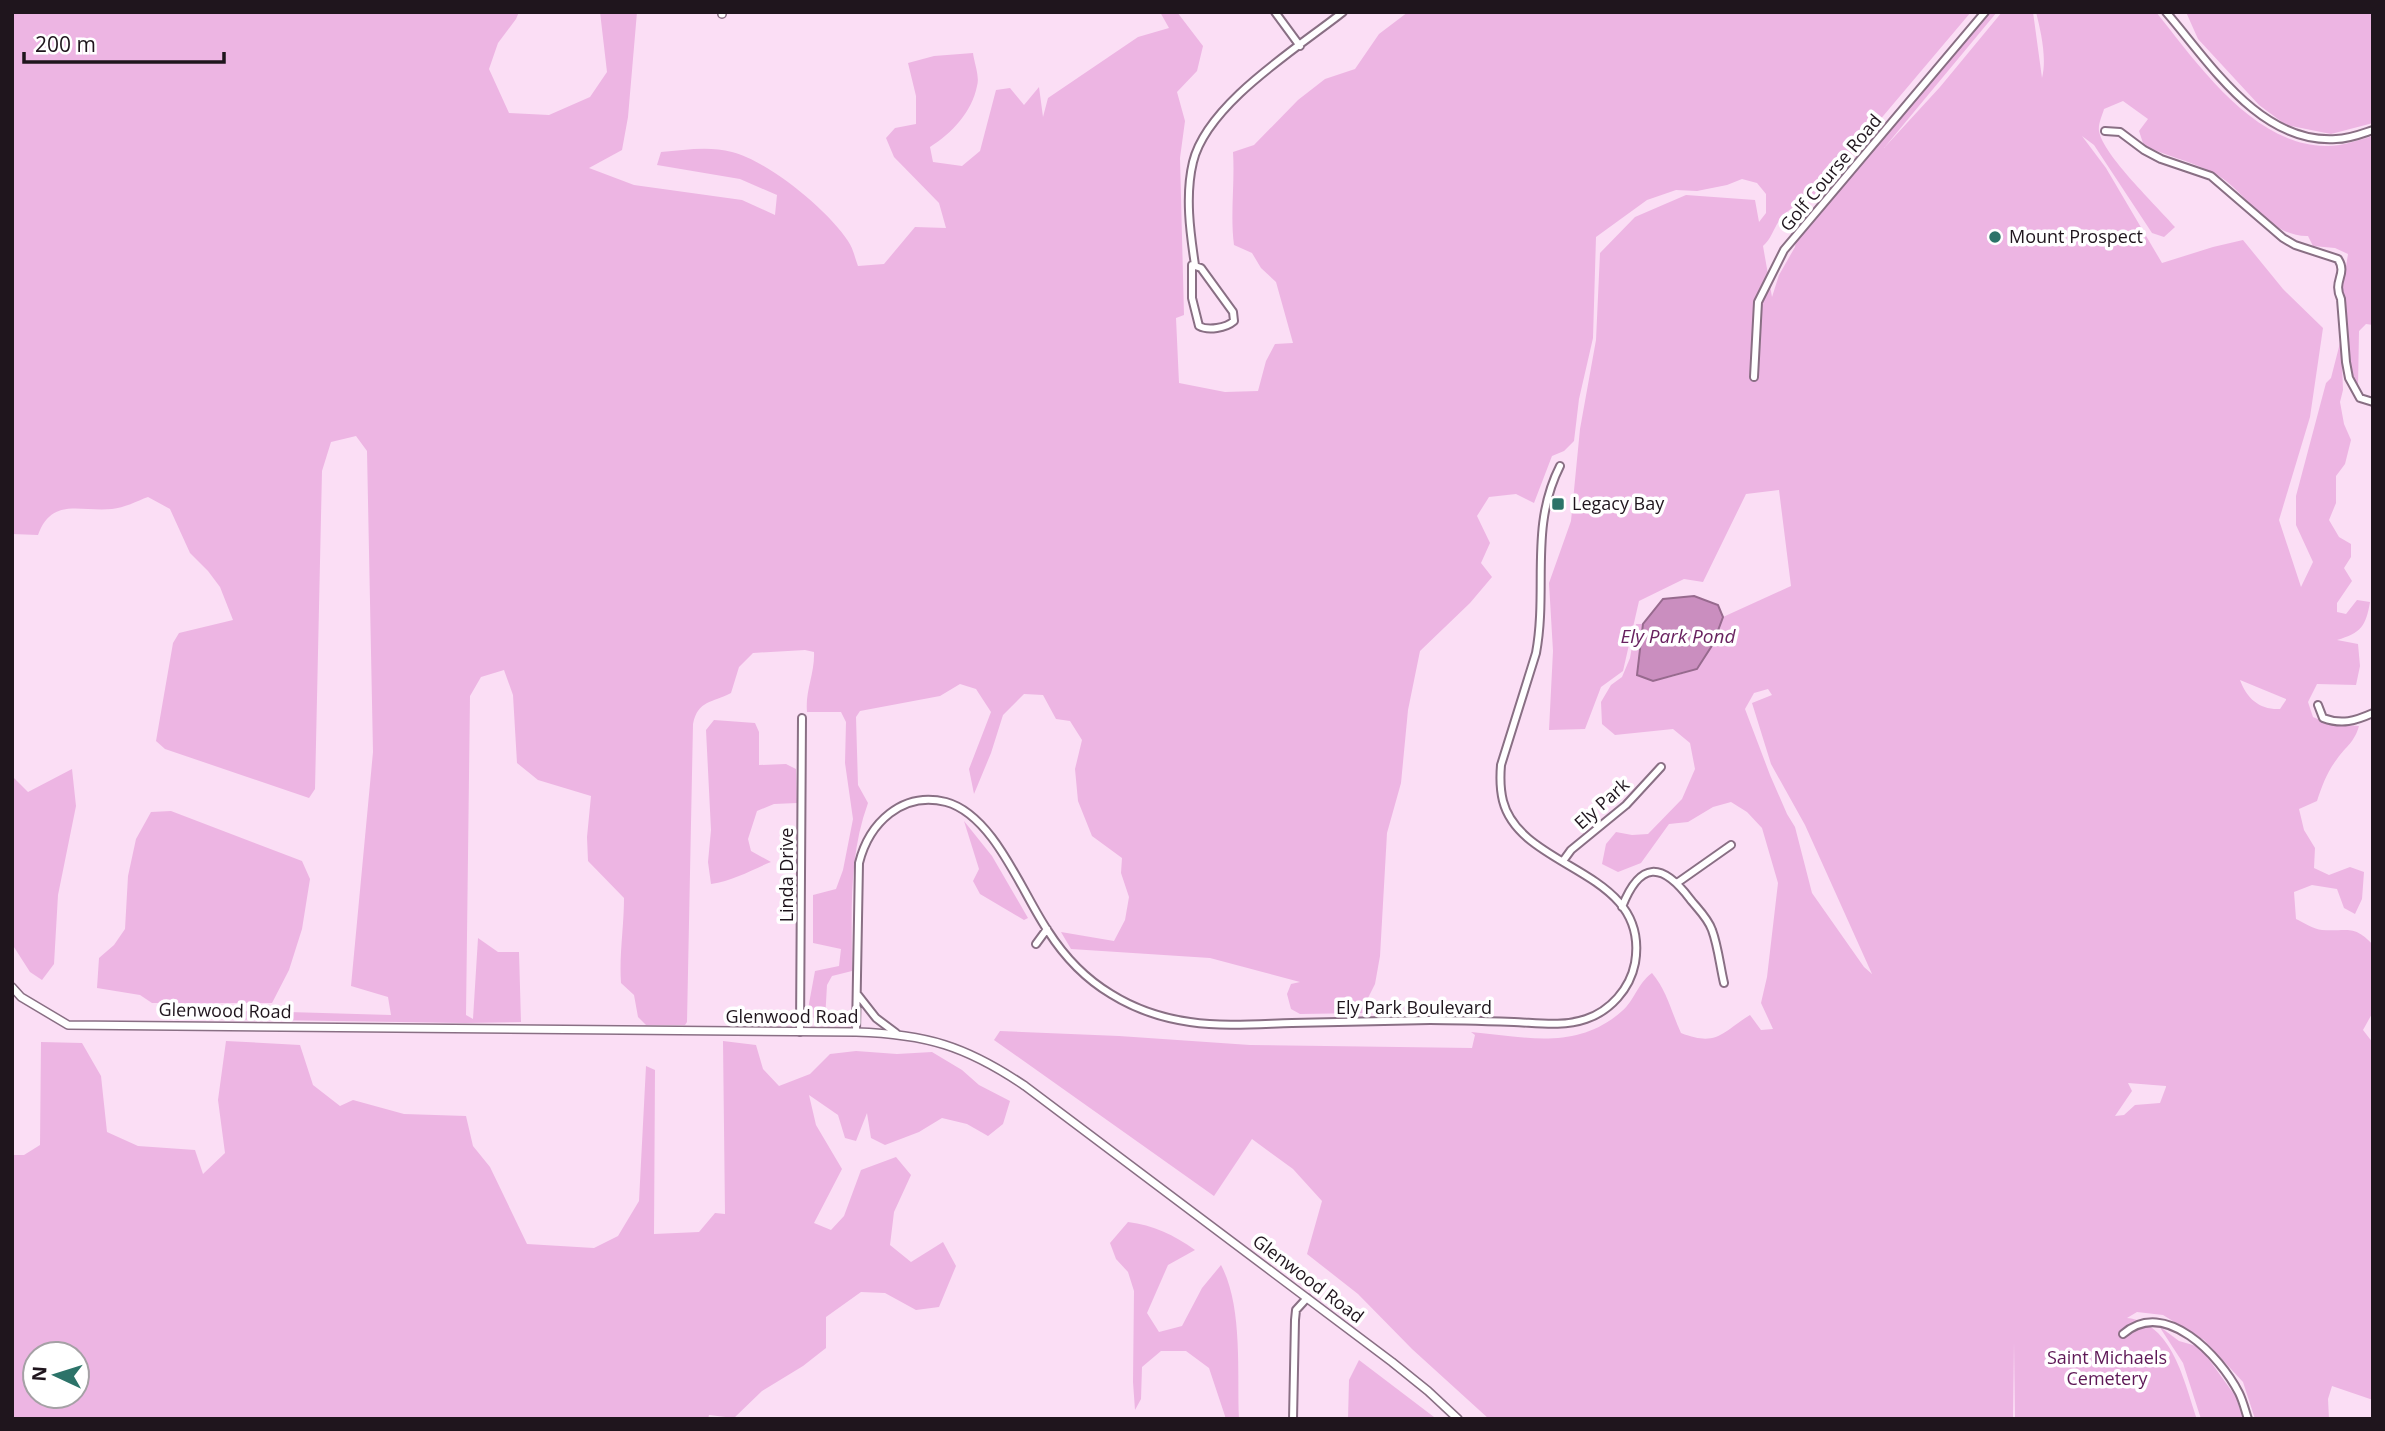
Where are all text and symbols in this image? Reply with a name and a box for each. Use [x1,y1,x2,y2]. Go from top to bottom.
scale bar [24,21,224,65]
text: 200 m [35,30,96,58]
street label: Golf Course Road [1774,109,1886,236]
place label: Mount Prospect [2009,224,2143,248]
marker: Mount Prospect [1987,229,2003,245]
place label: Legacy Bay [1572,491,1665,515]
marker: Legacy Bay [1550,496,1566,512]
water label: Ely Park Pond [1621,623,1736,649]
street label: Ely Park [1569,772,1634,834]
street label: Linda Drive [774,828,798,922]
street label: Ely Park Boulevard [1336,995,1492,1019]
street label: Glenwood Road [158,997,292,1023]
street label: Glenwood Road [725,1004,859,1028]
street label: Glenwood Road [1248,1229,1369,1328]
north arrow [21,1340,91,1410]
park label: Saint Michaels Cemetery [2047,1345,2167,1390]
text: N [26,1365,53,1382]

